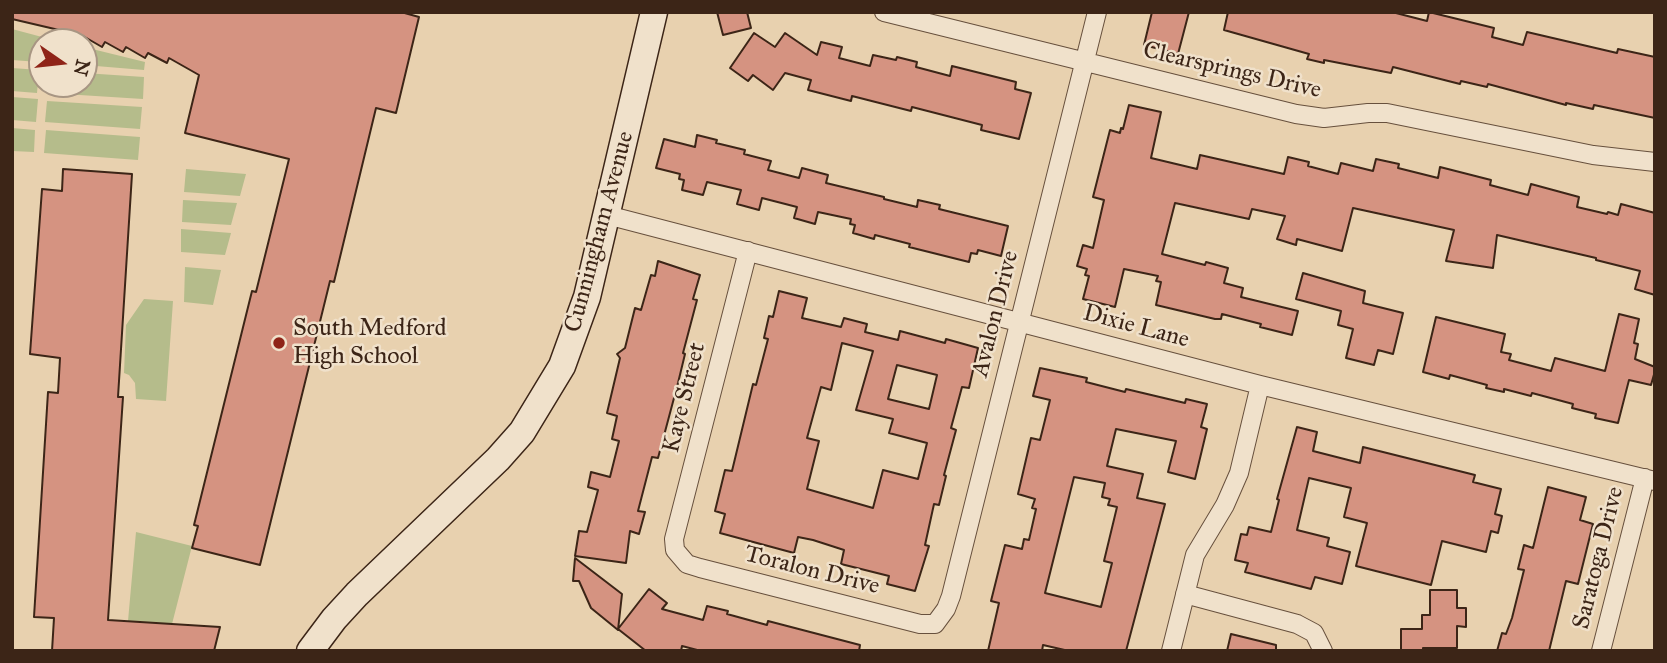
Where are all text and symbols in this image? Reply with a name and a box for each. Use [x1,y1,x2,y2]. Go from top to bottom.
north arrow [28,28,98,98]
street label: Clearsprings Drive [1140,37,1324,105]
text: N [69,57,95,78]
street label: Cunningham Avenue [559,128,641,336]
street label: Avalon Drive [966,248,1026,380]
street label: Dixie Lane [1080,299,1192,355]
place label: South Medford High School [293,315,446,371]
marker: South Medford High School [271,335,287,351]
street label: Kaye Street [657,340,713,456]
street label: Saratoga Drive [1567,484,1631,632]
street label: Toralon Drive [742,540,882,602]

